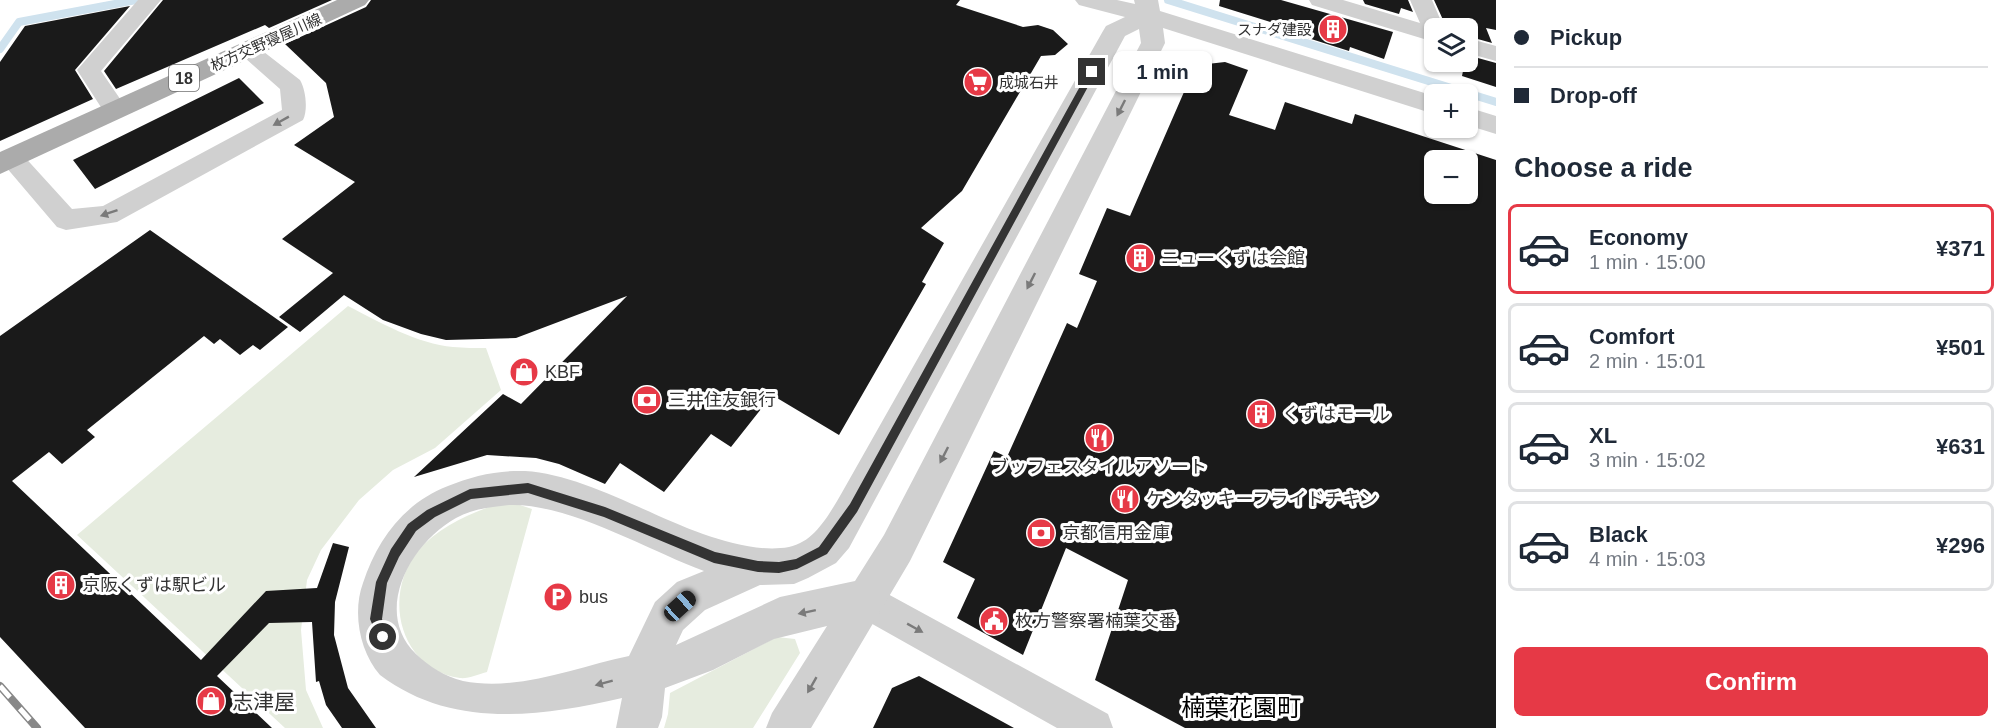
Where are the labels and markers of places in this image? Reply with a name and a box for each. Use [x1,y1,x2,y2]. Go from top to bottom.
building icon: スナダ建設 [1317,13,1349,45]
place label: スナダ建設 [1237,21,1312,38]
supermarket icon: 成城石井 [962,66,994,98]
place label: 成城石井 [999,74,1059,91]
building icon: ニューくずは会館 [1124,242,1156,274]
place label: ニューくずは会館 [1161,248,1305,268]
shop icon: KBF [508,356,540,388]
place label: KBF [545,362,580,382]
bank icon: 三井住友銀行 [631,384,663,416]
place label: 三井住友銀行 [668,390,776,410]
building icon: くずはモール [1245,398,1277,430]
place label: くずはモール [1282,404,1390,424]
restaurant icon: ブッフェスタイルアソート [1083,422,1115,454]
place label: ブッフェスタイルアソート [991,457,1207,477]
restaurant icon: ケンタッキーフライドチキン [1109,483,1141,515]
place label: ケンタッキーフライドチキン [1146,489,1378,509]
bank icon: 京都信用金庫 [1025,517,1057,549]
place label: 京都信用金庫 [1062,523,1170,543]
building icon: 京阪くずは駅ビル [45,569,77,601]
place label: 京阪くずは駅ビル [82,575,226,595]
parking icon: bus [542,581,574,613]
place label: bus [579,587,608,607]
public building icon: 枚方警察署楠葉交番 [978,605,1010,637]
place label: 枚方警察署楠葉交番 [1015,611,1177,631]
shop icon: 志津屋 [195,685,227,717]
place label: 志津屋 [232,690,295,713]

